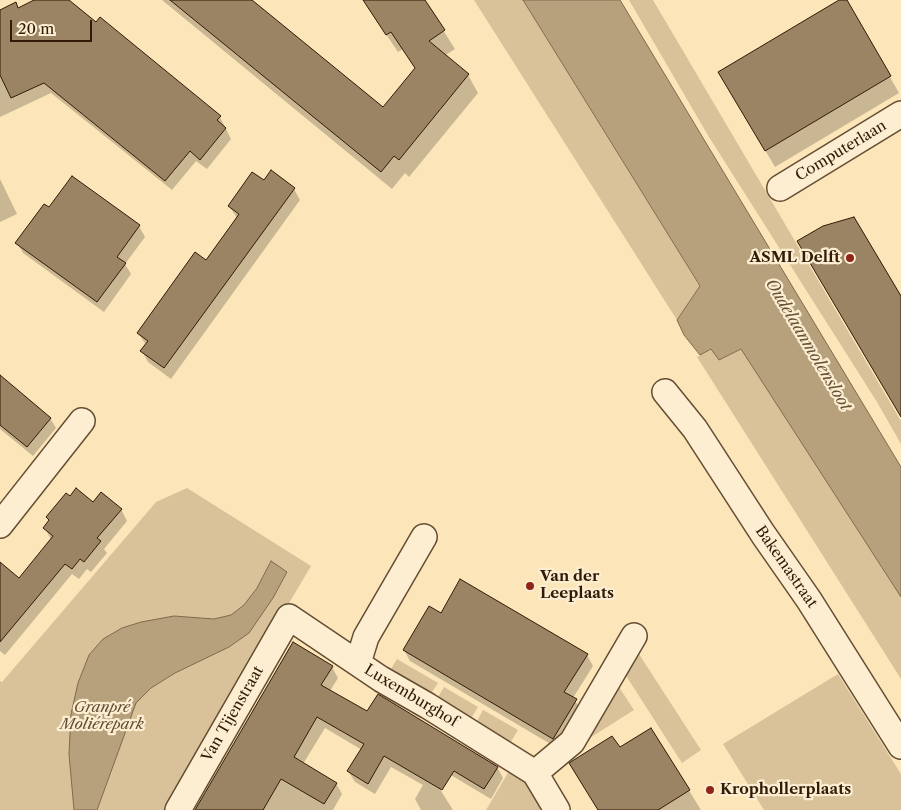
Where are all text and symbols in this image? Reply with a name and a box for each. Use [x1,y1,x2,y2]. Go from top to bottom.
scale bar [12,10,95,42]
text: 20 m [18,19,54,38]
street label: Computerlaan [792,117,890,185]
place label: ASML Delft [749,249,840,267]
marker: ASML Delft [844,252,856,264]
water label: Oudelaanmolensloot [761,275,855,415]
street label: Bakemastraat [751,523,821,611]
place label: Van der Leeplaats [540,568,614,603]
marker: Van der Leeplaats [524,580,536,592]
street label: Luxemburghof [361,661,461,731]
street label: Van Tijenstraat [198,663,268,765]
park label: Granpré Moliérepark [60,699,144,734]
place label: Krophollerplaats [720,781,851,799]
marker: Krophollerplaats [704,784,716,796]

